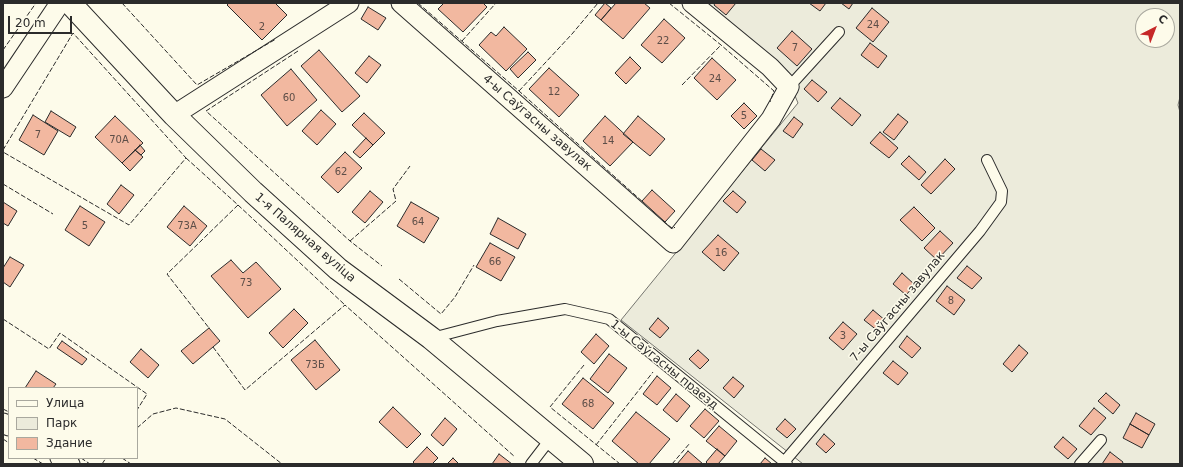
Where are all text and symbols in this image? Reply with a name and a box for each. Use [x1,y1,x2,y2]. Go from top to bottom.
scale bar [10,8,74,34]
north arrow [1135,8,1175,48]
text: С [1155,12,1170,27]
text: 20 m [15,16,46,30]
house number: 24 [867,19,879,31]
house number: 2 [259,21,265,33]
house number: 22 [657,35,669,47]
house number: 7 [792,42,798,54]
street label: 4-ы Саўгасны завулак [480,72,594,174]
house number: 24 [709,73,721,85]
house number: 12 [548,86,560,98]
house number: 60 [283,92,295,104]
house number: 5 [741,110,747,122]
house number: 7 [35,129,41,141]
house number: 70А [109,134,129,146]
house number: 14 [602,135,614,147]
house number: 62 [335,166,347,178]
street label: 1-я Палярная вуліца [252,190,358,286]
house number: 64 [412,216,424,228]
house number: 5 [82,220,88,232]
house number: 73А [177,220,197,232]
house number: 16 [715,247,727,259]
street label: 7-ы Саўгасны завулак [848,249,948,365]
house number: 66 [489,256,501,268]
house number: 73 [240,277,252,289]
house number: 8 [948,295,954,307]
street label: 1-ы Саўгасны праезд [607,317,721,413]
house number: 3 [840,330,846,342]
house number: 73Б [305,359,325,371]
legend [8,387,138,459]
text: Улица [46,396,84,410]
house number: 68 [582,398,594,410]
text: Парк [46,416,77,430]
text: Здание [46,436,92,450]

